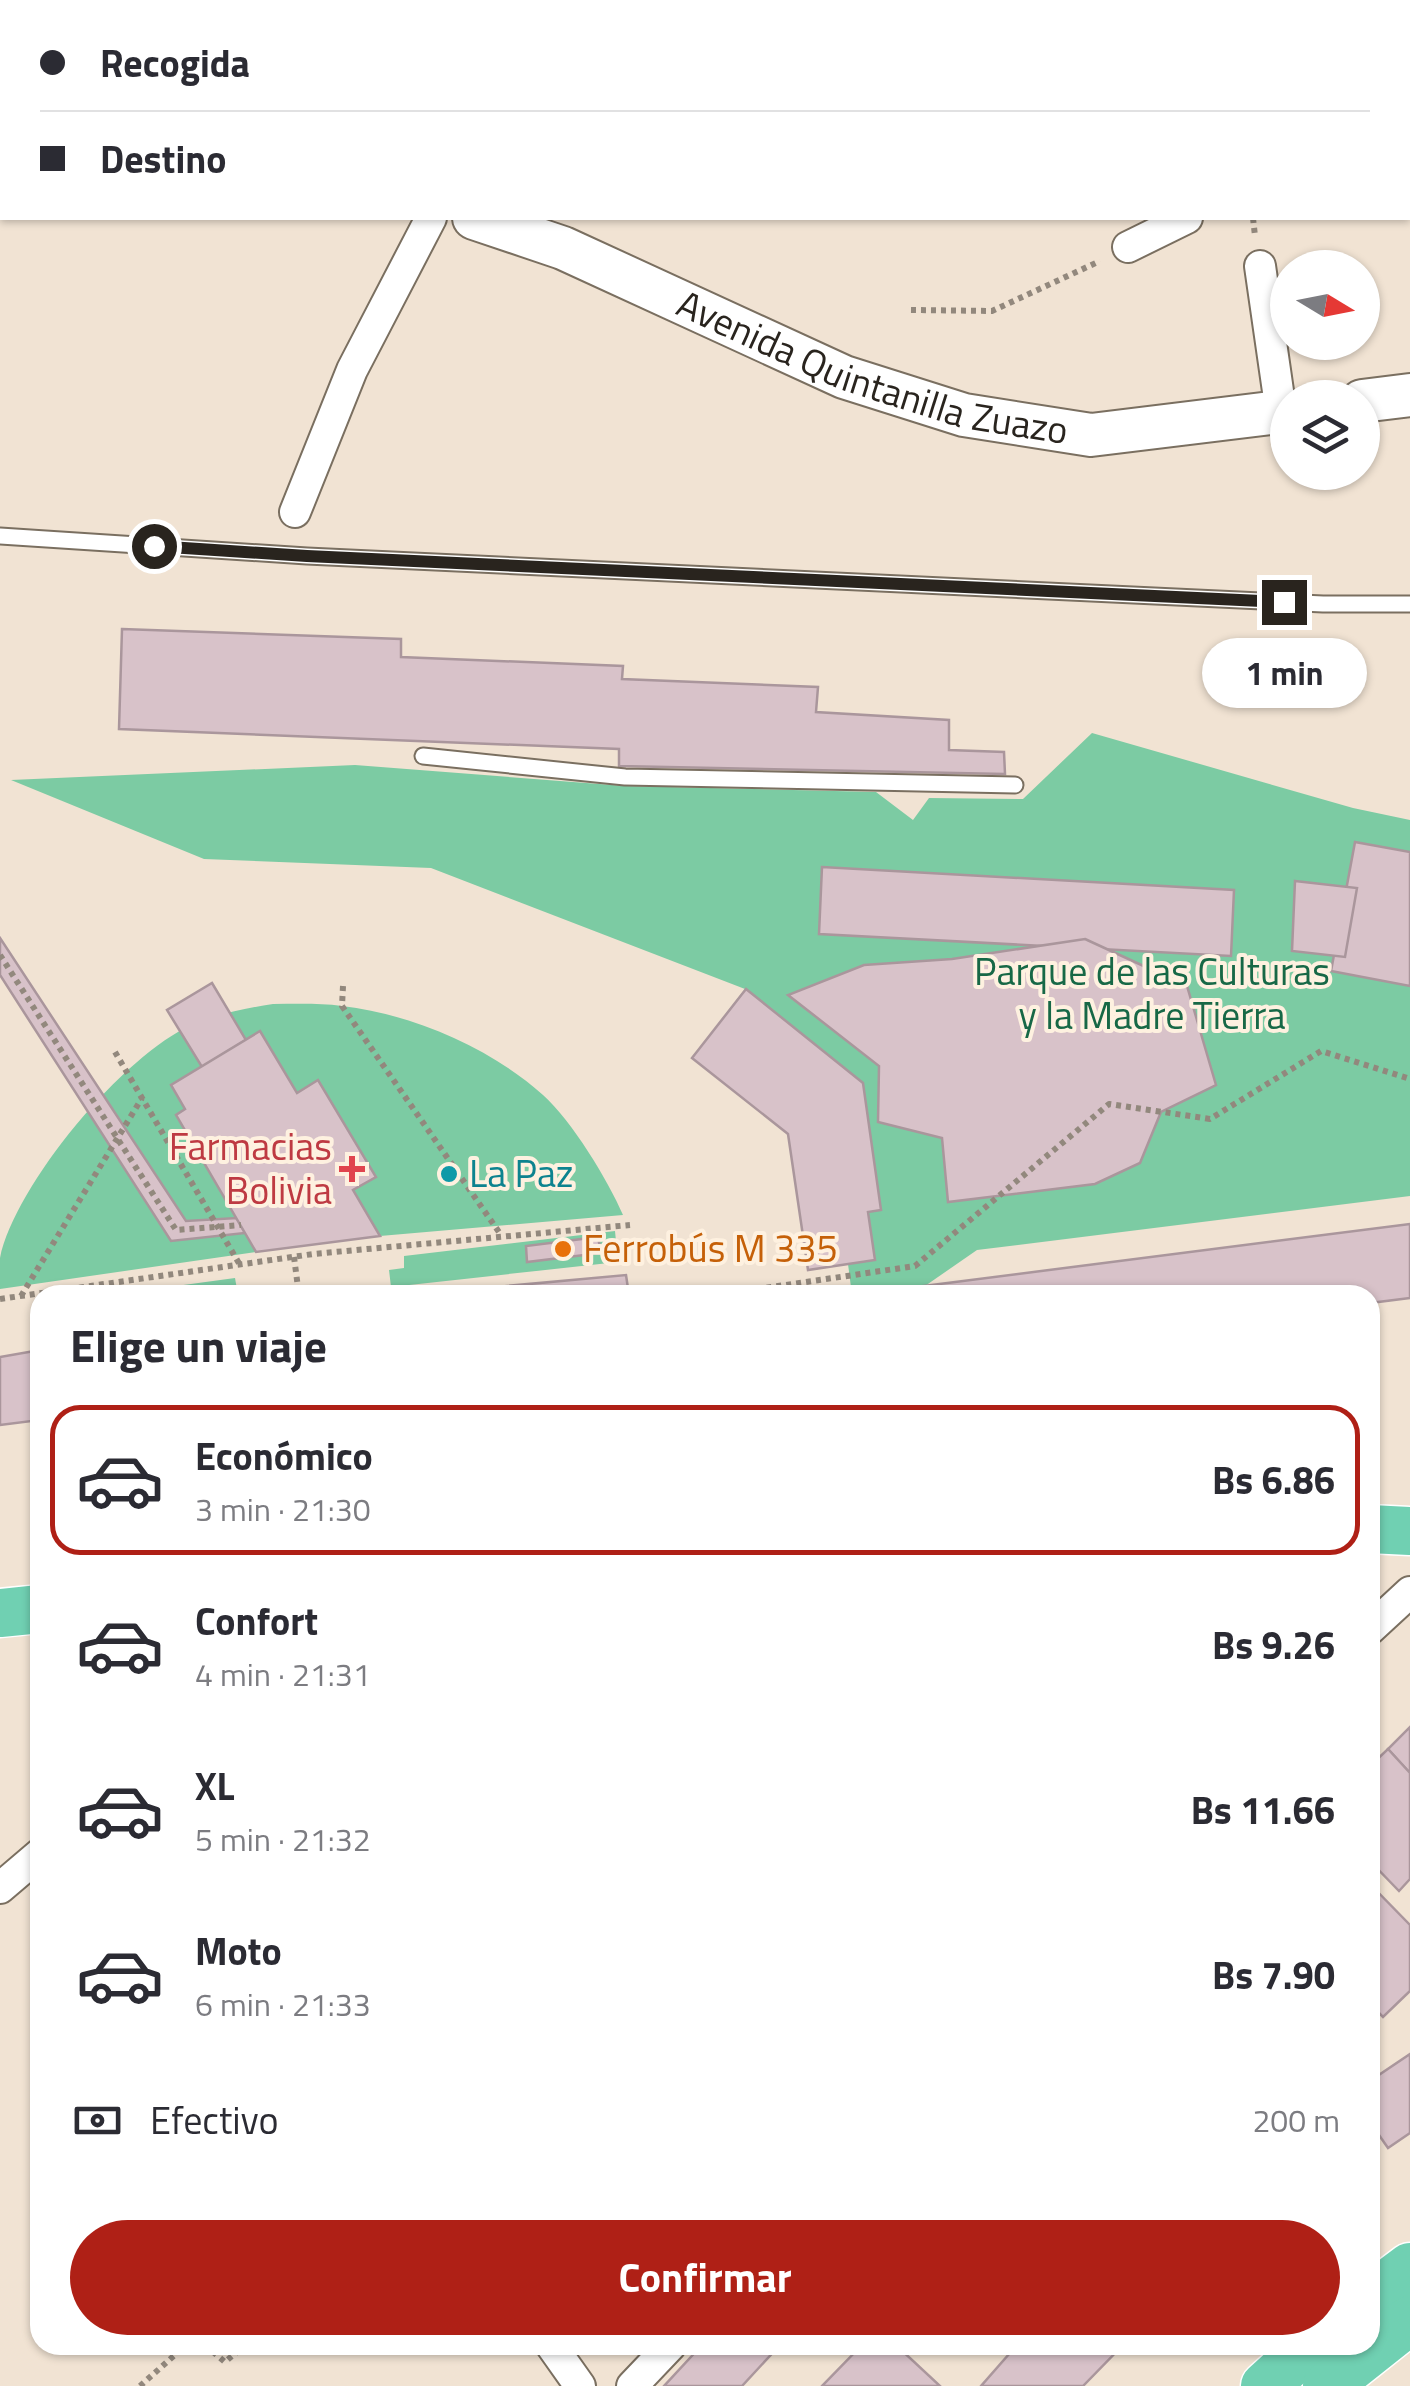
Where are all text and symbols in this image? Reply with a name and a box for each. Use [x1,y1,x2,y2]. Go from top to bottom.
text: Recogida [100,34,250,92]
text: Destino [100,130,226,188]
north arrow [1270,250,1380,360]
map controls [1270,250,1380,490]
street label: Avenida Quintanilla Zuazo [668,274,1072,459]
button: layers [1270,380,1380,490]
route start [132,524,177,569]
route end [1262,580,1307,625]
callout: 1 min [1202,637,1366,707]
text: 1 min [1246,649,1323,697]
park label: Parque de las Culturas y la Madre Tierra [974,942,1330,1044]
place label: Farmacias Bolivia [169,1117,332,1219]
place label: La Paz [469,1144,573,1202]
marker: Farmacias Bolivia [341,1158,363,1180]
marker: La Paz [438,1163,460,1185]
place label: Ferrobús M 335 [583,1219,838,1277]
marker: Ferrobús M 335 [552,1238,574,1260]
text: Elige un viaje [70,1311,327,1379]
text: Económico [195,1427,373,1485]
icon: car [75,1435,165,1525]
text: Bs 6.86 [1212,1451,1335,1509]
text: 3 min · 21:30 [195,1485,371,1533]
text: Confort [195,1592,318,1650]
icon: car [75,1600,165,1690]
text: Bs 9.26 [1212,1616,1335,1674]
text: 4 min · 21:31 [195,1650,371,1698]
text: XL [195,1757,235,1815]
icon: car [75,1765,165,1855]
text: Bs 11.66 [1191,1781,1335,1839]
text: 5 min · 21:32 [195,1815,371,1863]
text: Moto [195,1922,282,1980]
icon: car [75,1930,165,2020]
text: Bs 7.90 [1212,1946,1335,2004]
text: 6 min · 21:33 [195,1980,371,2028]
text: Efectivo [150,2091,279,2149]
icon: cash [70,2093,125,2148]
text: 200 m [1252,2096,1340,2144]
button: Confirmar [70,2220,1340,2335]

